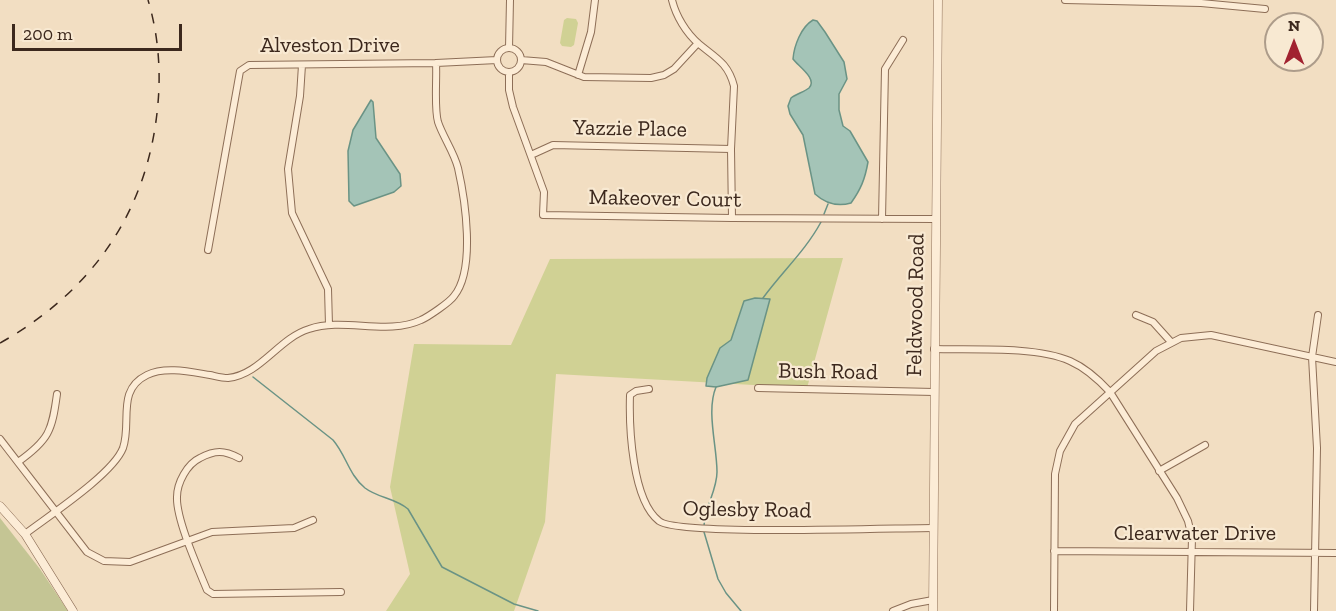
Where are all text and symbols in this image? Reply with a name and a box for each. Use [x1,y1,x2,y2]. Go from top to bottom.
scale bar [15,12,184,50]
north arrow [1264,12,1324,72]
text: N [1288,16,1300,35]
text: 200 m [23,23,73,45]
street label: Alveston Drive [260,33,400,59]
street label: Yazzie Place [573,115,687,143]
street label: Makeover Court [588,184,742,214]
street label: Feldwood Road [902,233,930,377]
street label: Bush Road [778,358,878,386]
street label: Oglesby Road [682,496,812,524]
street label: Clearwater Drive [1114,521,1276,547]

